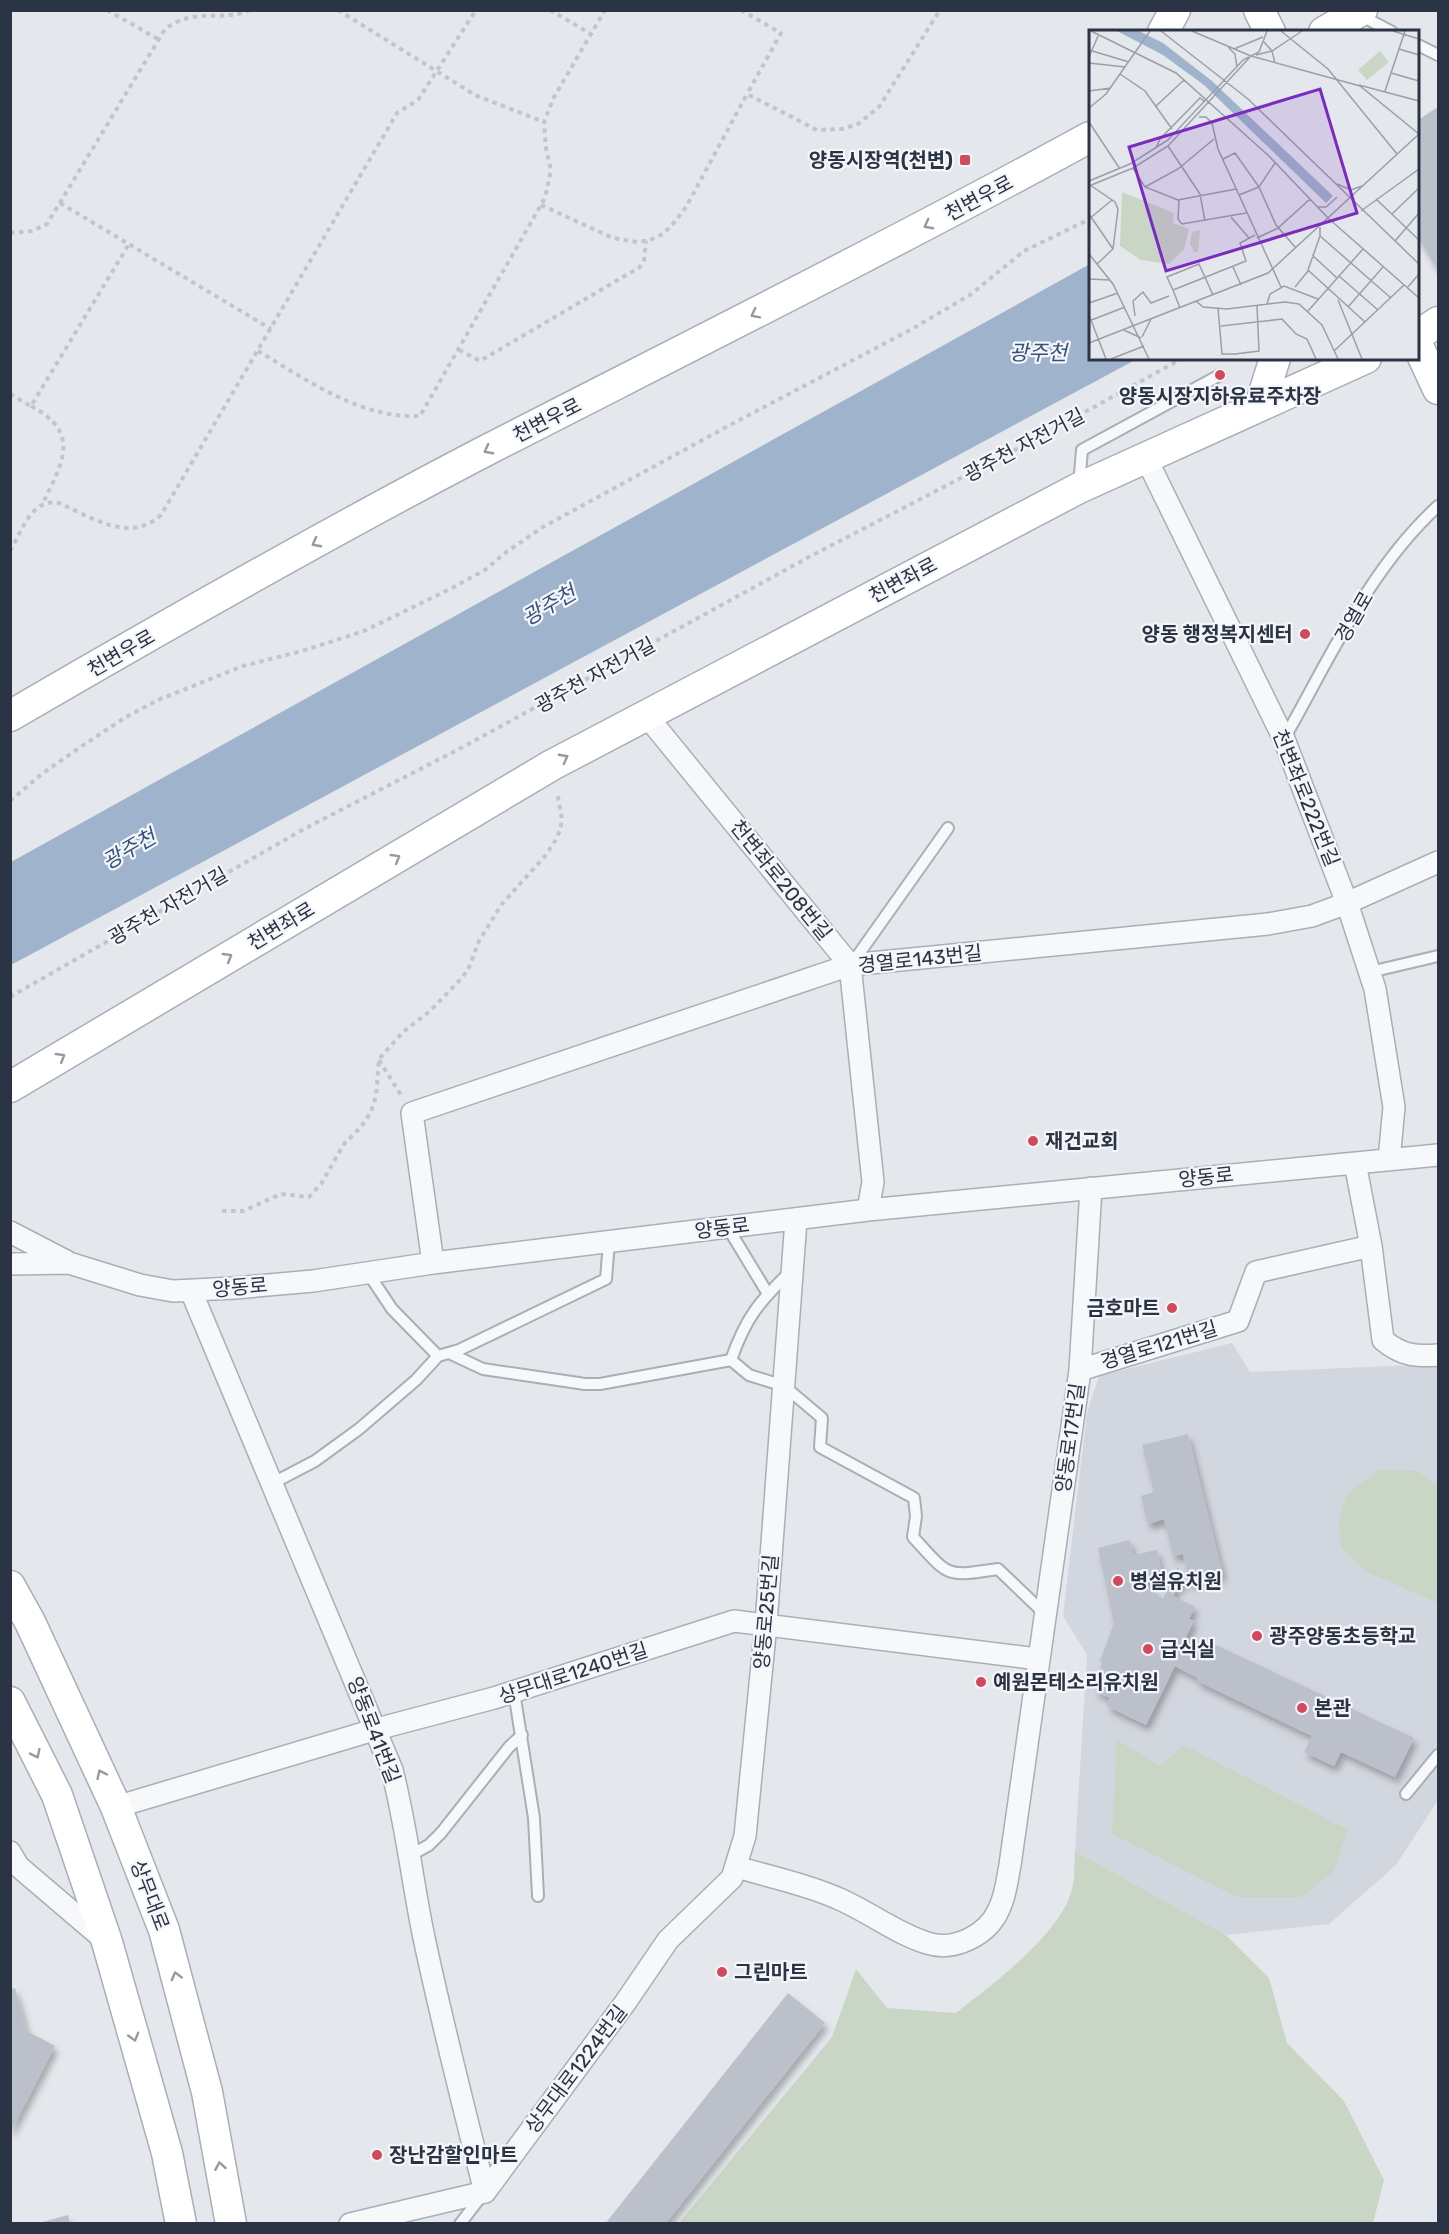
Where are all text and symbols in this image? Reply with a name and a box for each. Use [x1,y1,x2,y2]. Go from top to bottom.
inset map [1089,30,1419,360]
place label: 양동시장역(천변) [809,148,953,172]
marker: 양동시장역(천변) [958,153,972,167]
street label: 천변우로 [941,170,1017,226]
one-way arrow [924,218,935,229]
one-way arrow [750,307,761,318]
water label: 광주천 [1009,340,1070,365]
marker: 양동시장지하유료주차장 [1213,368,1227,382]
place label: 양동시장지하유료주차장 [1119,384,1321,408]
street label: 천변우로 [509,393,585,447]
street label: 광주천 자전거길 [959,403,1089,487]
one-way arrow [483,443,494,455]
one-way arrow [312,536,322,547]
street label: 천변좌로 [865,552,941,608]
water label: 광주천 [518,578,583,630]
street label: 경열로 [1330,587,1378,647]
place label: 양동 행정복지센터 [1142,622,1293,646]
street label: 천변우로 [83,624,159,682]
marker: 양동 행정복지센터 [1298,627,1312,641]
street label: 광주천 자전거길 [531,632,659,718]
street label: 천변좌로222번길 [1268,726,1344,870]
one-way arrow [557,754,568,765]
street label: 천변좌로208번길 [725,815,837,945]
water label: 광주천 [98,822,163,874]
one-way arrow [390,853,400,865]
street label: 광주천 자전거길 [104,862,232,950]
street label: 천변좌로 [243,897,319,955]
street label: 경열로143번길 [857,941,983,977]
one-way arrow [222,953,232,965]
one-way arrow [55,1053,65,1064]
place label: 재건교회 [1045,1129,1119,1153]
marker: 재건교회 [1026,1134,1040,1148]
street label: 양동로 [1177,1162,1235,1192]
street label: 양동로 [693,1213,751,1243]
street label: 양동로 [211,1273,269,1301]
place label: 금호마트 [1086,1296,1160,1320]
marker: 금호마트 [1165,1301,1179,1315]
street label: 경열로121번길 [1098,1316,1220,1374]
street label: 양동로17번길 [1050,1381,1090,1495]
street label: 양동로25번길 [749,1553,783,1671]
place label: 병설유치원 [1130,1569,1222,1593]
marker: 병설유치원 [1111,1574,1125,1588]
place label: 광주양동초등학교 [1269,1624,1416,1648]
marker: 광주양동초등학교 [1250,1629,1264,1643]
place label: 급식실 [1160,1637,1215,1661]
street label: 상무대로1240번길 [495,1638,651,1708]
marker: 급식실 [1141,1642,1155,1656]
place label: 예원몬테소리유치원 [993,1670,1159,1694]
street label: 양동로41번길 [343,1673,405,1787]
marker: 예원몬테소리유치원 [974,1675,988,1689]
place label: 본관 [1314,1696,1351,1720]
marker: 본관 [1295,1701,1309,1715]
one-way arrow [29,1748,41,1759]
one-way arrow [96,1770,108,1781]
street label: 상무대로 [126,1856,174,1934]
place label: 그린마트 [734,1960,808,1984]
marker: 그린마트 [715,1965,729,1979]
one-way arrow [171,1971,183,1982]
street label: 상무대로1224번길 [520,2000,632,2138]
one-way arrow [127,2031,139,2042]
place label: 장난감할인마트 [389,2143,518,2167]
marker: 장난감할인마트 [370,2148,384,2162]
one-way arrow [214,2161,227,2171]

